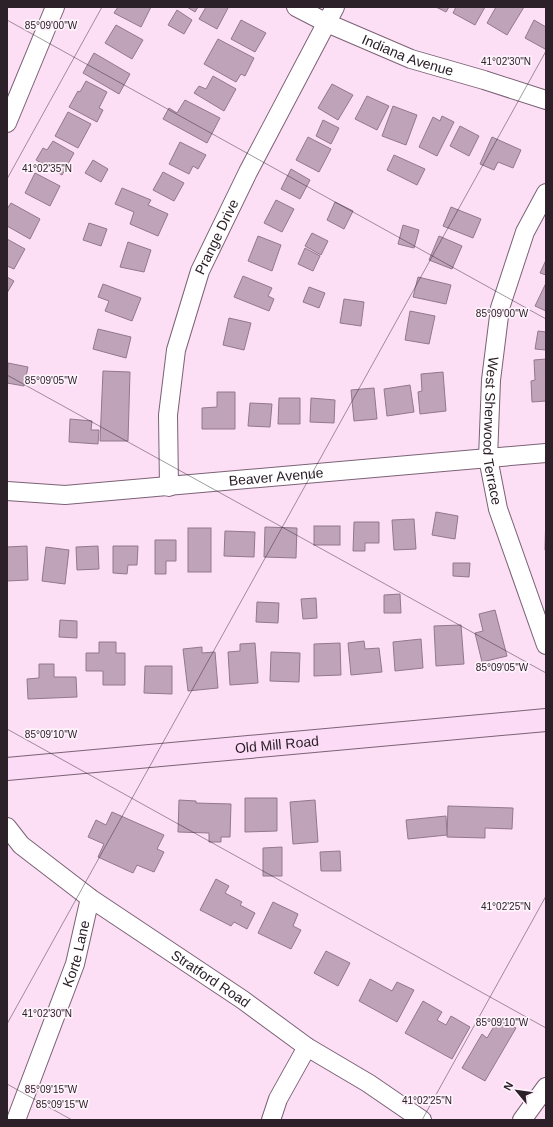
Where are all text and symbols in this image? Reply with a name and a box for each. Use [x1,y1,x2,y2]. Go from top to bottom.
text: 85°09'00"W [25,20,78,31]
street label: Indiana Avenue [360,31,456,79]
text: 41°02'30"N [481,56,531,67]
text: 41°02'35"N [22,163,72,174]
street label: Prange Drive [192,196,242,277]
text: 85°09'00"W [476,308,529,319]
street label: West Sherwood Terrace [480,356,505,506]
text: 85°09'05"W [25,375,78,386]
street label: Beaver Avenue [228,464,324,489]
text: 85°09'05"W [476,662,529,673]
text: 85°09'10"W [25,729,78,740]
street label: Old Mill Road [234,733,320,756]
text: 41°02'25"N [481,901,531,912]
street label: Korte Lane [59,919,93,989]
street label: Stratford Road [168,947,253,1011]
text: 41°02'30"N [22,1008,72,1019]
text: 85°09'10"W [476,1017,529,1028]
north arrow [497,1071,537,1111]
text: N [501,1080,515,1093]
text: 85°09'15"W [25,1084,78,1095]
text: 41°02'25"N [402,1095,452,1106]
text: 85°09'15"W [36,1099,89,1110]

